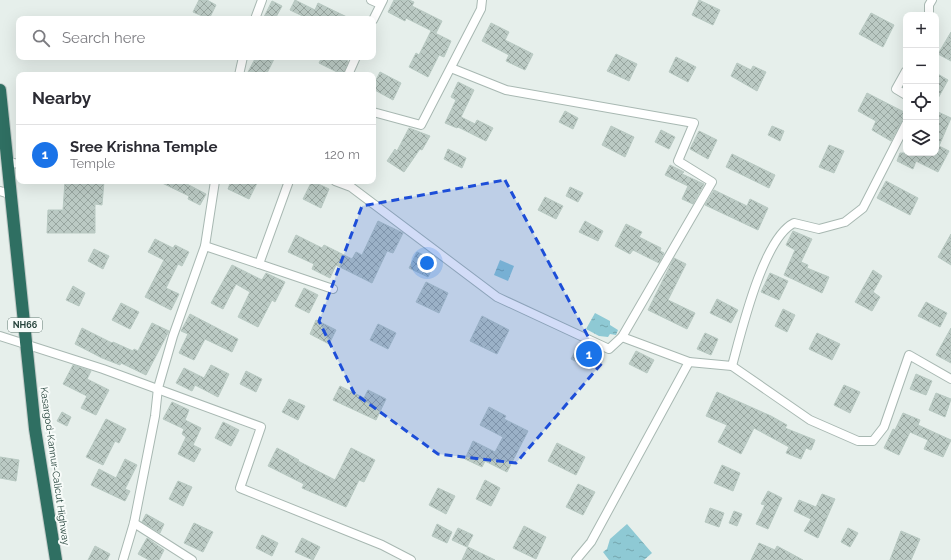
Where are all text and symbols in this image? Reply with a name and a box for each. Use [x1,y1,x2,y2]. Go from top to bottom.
map controls [903,12,939,156]
button: + [903,12,939,48]
search box [16,16,376,60]
icon: search [30,27,52,49]
text: Search here [62,29,145,47]
button: − [903,48,939,84]
button: locate [903,84,939,120]
text: Nearby [32,88,91,108]
button: layers [903,120,939,156]
text: Sree Krishna Temple [70,138,217,156]
text: 1 [42,147,48,162]
text: 120 m [324,147,360,162]
text: Temple [70,156,115,171]
your location [417,253,437,273]
road number: NH66 [8,318,42,332]
pin: 1 [576,339,602,369]
street label: Kasargod-Kannur-Calicut Highway [38,386,72,546]

